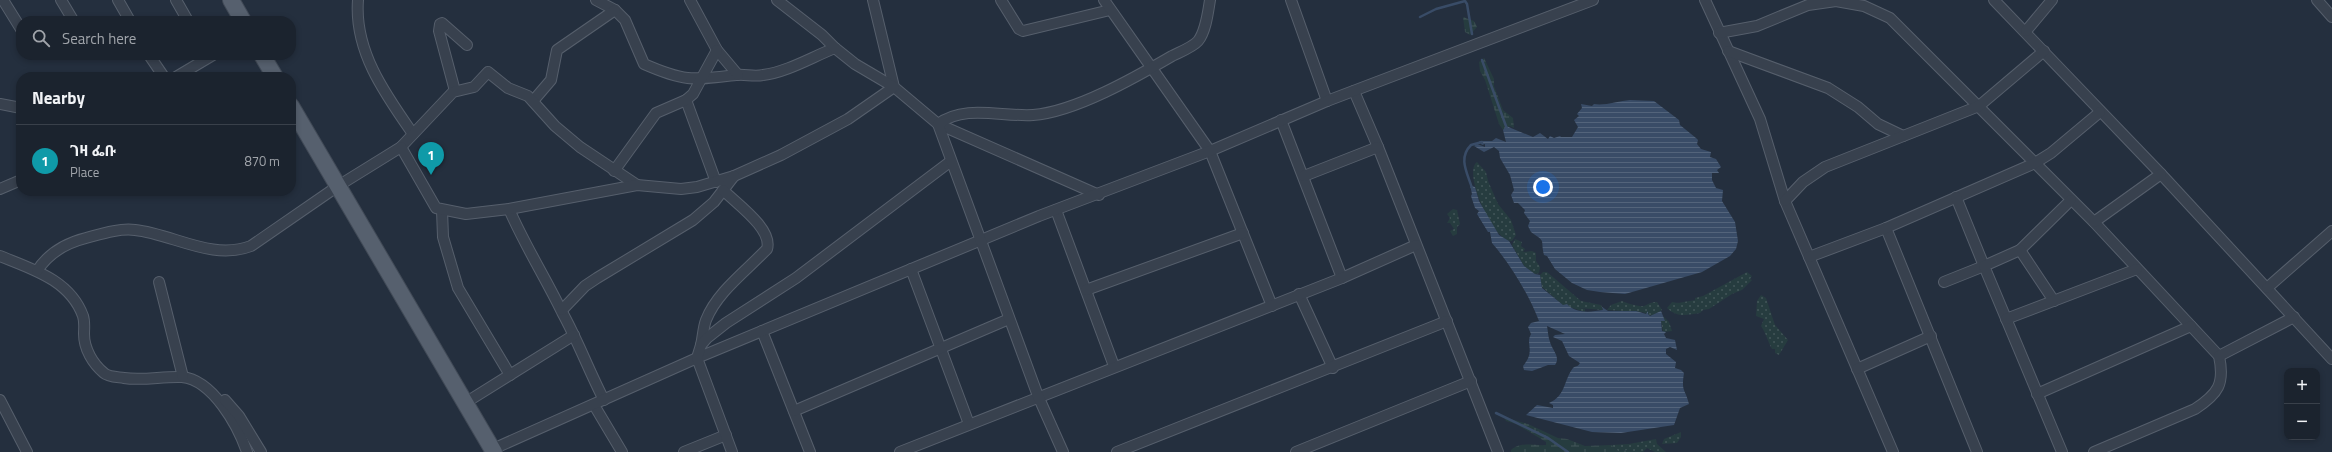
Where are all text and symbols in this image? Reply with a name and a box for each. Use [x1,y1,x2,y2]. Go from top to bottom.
search box [16,16,296,60]
icon: search [30,27,52,49]
text: Search here [62,27,136,50]
text: Nearby [32,85,85,111]
text: ገዛ ፌቡ [70,139,116,162]
pin: 1 [418,142,444,175]
text: 1 [41,151,49,171]
text: 870 m [244,151,280,171]
text: Place [70,162,99,182]
your location [1533,177,1553,197]
map controls [2284,368,2320,440]
button: + [2284,368,2320,404]
button: − [2284,404,2320,440]

